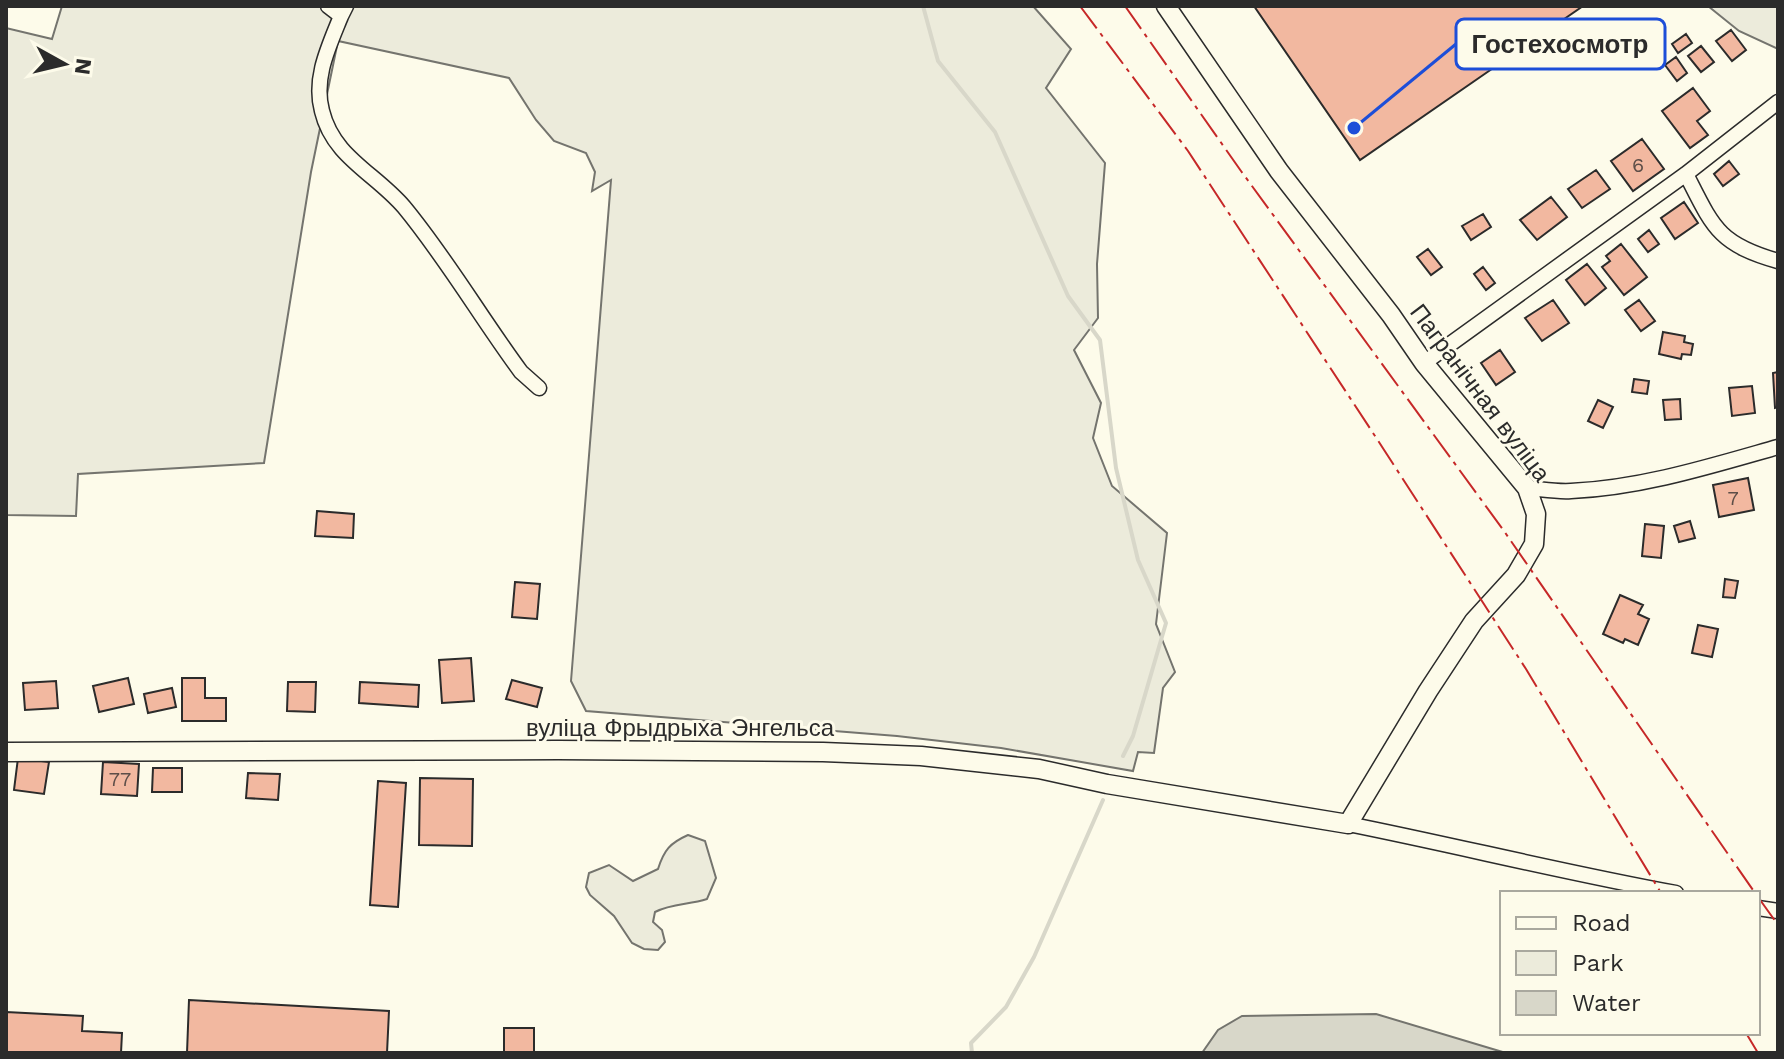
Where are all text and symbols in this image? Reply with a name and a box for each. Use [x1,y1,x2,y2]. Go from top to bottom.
callout: Гостехосмотр [1456,19,1665,69]
north arrow [24,24,104,104]
text: Гостехосмотр [1472,29,1648,59]
text: N [70,57,97,77]
house number: 6 [1632,153,1644,177]
street label: Пагранічная вуліца [1404,299,1556,488]
house number: 7 [1727,486,1739,510]
street label: вуліца Фрыдрыха Энгельса [526,714,835,742]
house number: 77 [109,767,131,791]
legend [1500,891,1760,1035]
text: Road [1572,909,1631,937]
text: Park [1572,949,1624,977]
text: Water [1572,989,1641,1017]

